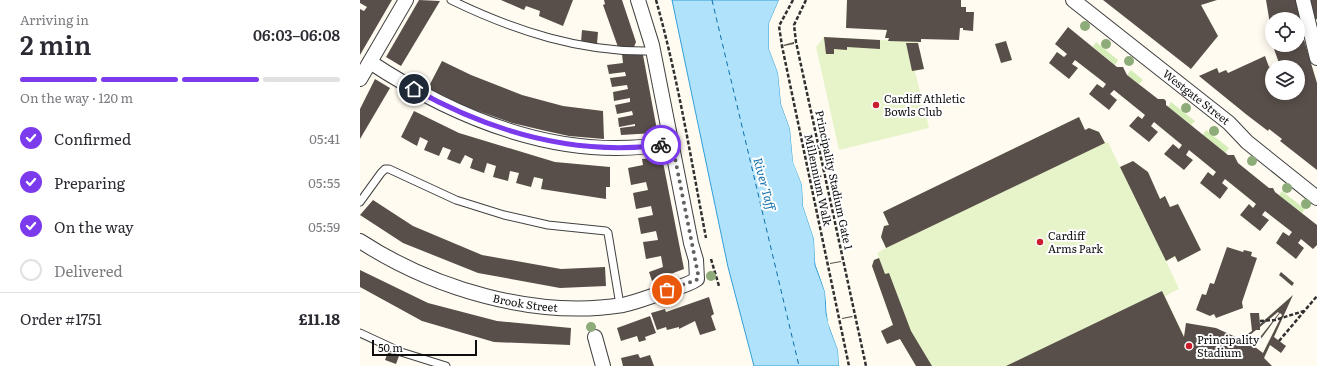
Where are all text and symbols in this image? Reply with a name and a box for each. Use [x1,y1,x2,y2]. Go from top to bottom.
text: Arriving in [20,10,89,29]
map controls [1265,12,1305,100]
button: locate [1265,12,1305,52]
text: 06:03–06:08 [253,23,340,46]
text: 2 min [20,24,91,63]
button: layers [1265,60,1305,100]
street label: Westgate Street [1160,65,1234,128]
pin [397,72,431,106]
icon: home [403,78,425,100]
text: On the way · 120 m [20,88,133,107]
place label: Cardiff Athletic Bowls Club [884,90,966,119]
marker: Cardiff Athletic Bowls Club [871,100,881,110]
street label: Principality Stadium Gate 1 [812,109,858,251]
courier [641,125,681,165]
icon: check [20,127,42,149]
text: Confirmed [54,127,131,150]
text: 05:41 [309,129,340,148]
street label: Millennium Walk [801,132,837,228]
icon: bike [650,134,672,156]
water label: River Taff [749,155,781,214]
icon: check [20,171,42,193]
text: Preparing [54,171,125,194]
text: 05:55 [308,173,340,192]
icon: check [20,215,42,237]
text: On the way [54,215,134,238]
text: 05:59 [308,217,340,236]
place label: Cardiff Arms Park [1048,227,1103,256]
marker: Cardiff Arms Park [1035,237,1045,247]
text: Delivered [54,259,123,282]
pin [650,273,684,307]
icon: bag [656,279,678,301]
street label: Brook Street [491,289,559,315]
text: Order #1751 [20,307,102,330]
text: £11.18 [299,307,340,330]
place label: Principality Stadium [1197,331,1260,360]
scale bar [372,338,477,357]
text: 50 m [378,339,403,355]
marker: Principality Stadium [1184,341,1194,351]

